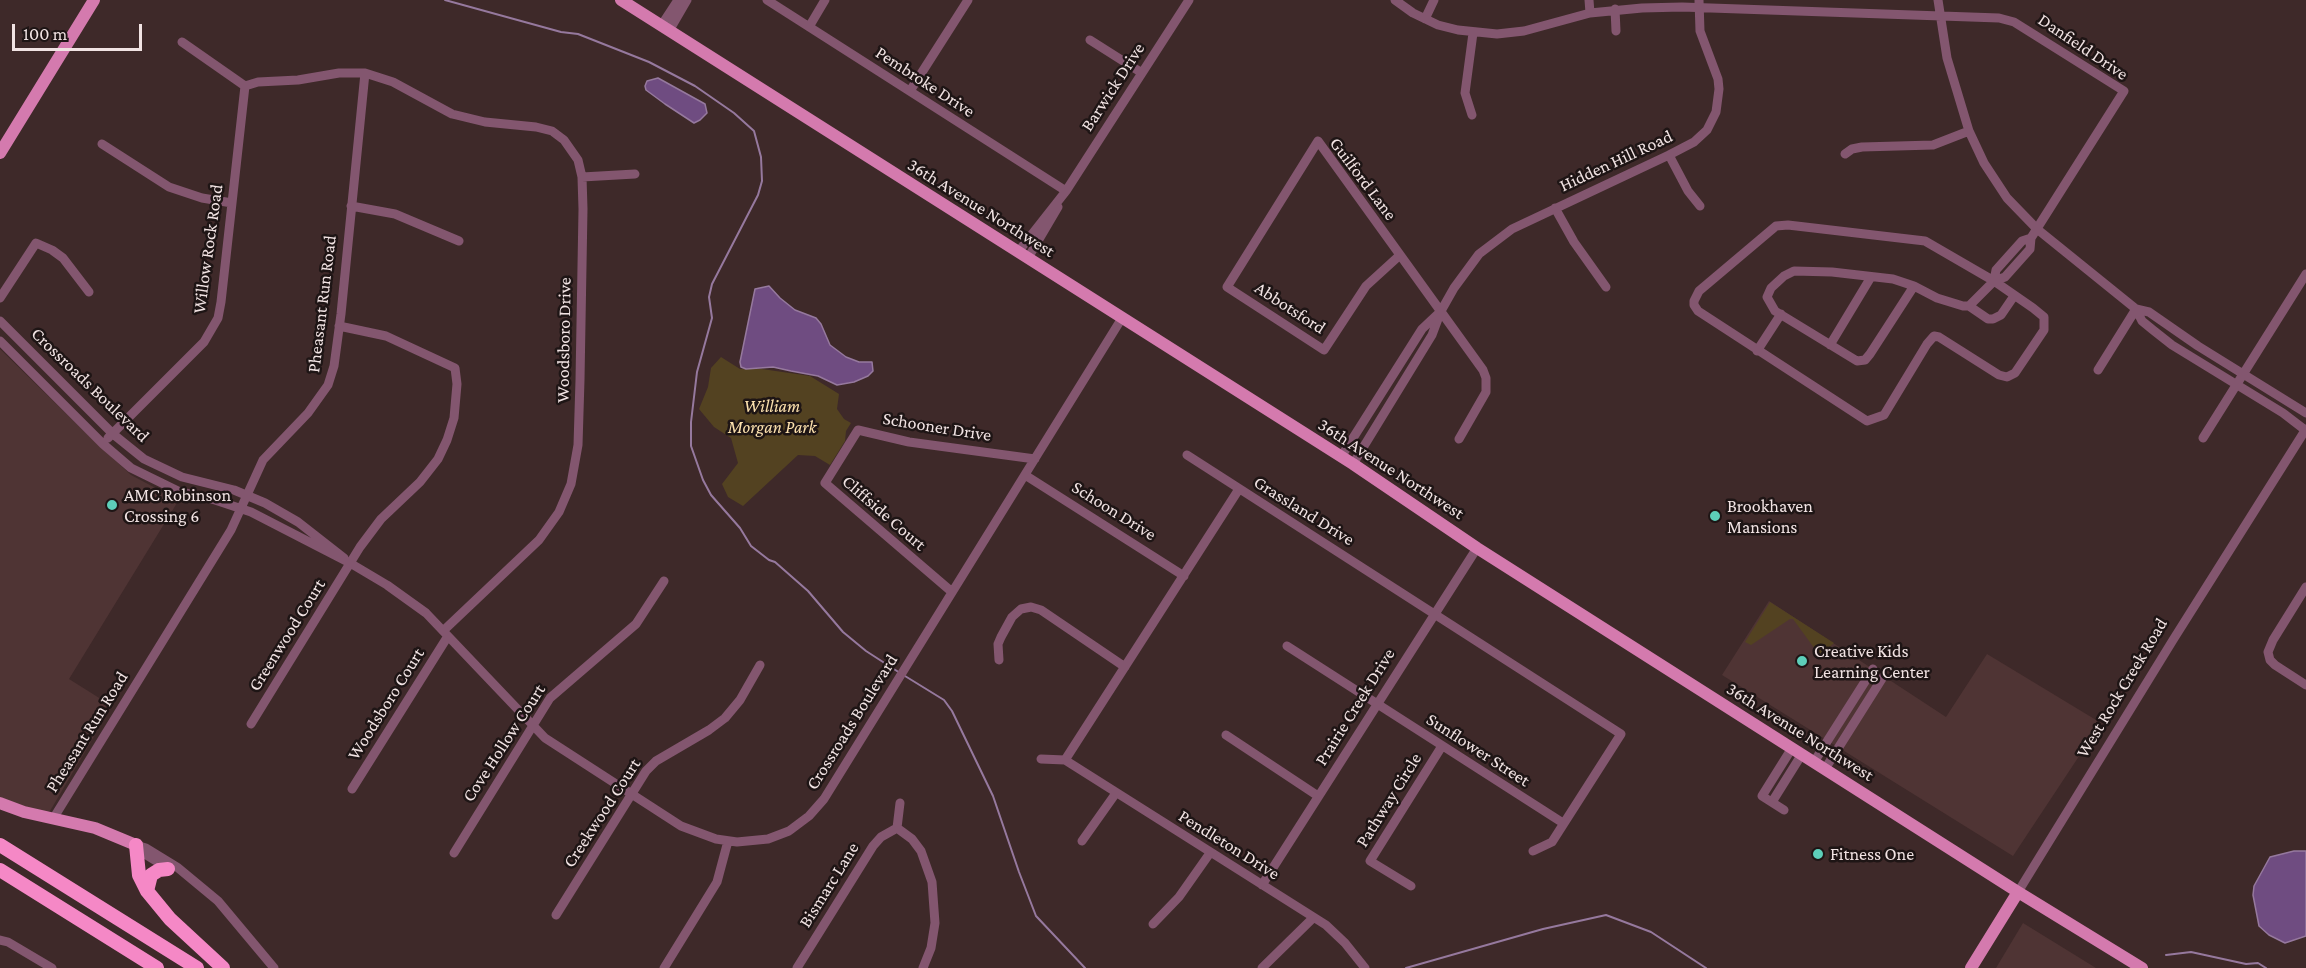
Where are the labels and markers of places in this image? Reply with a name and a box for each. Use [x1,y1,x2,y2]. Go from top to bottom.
place label: AMC Robinson Crossing 6 [124,484,231,526]
place label: Brookhaven Mansions [1727,495,1813,538]
marker: AMC Robinson Crossing 6 [105,498,119,512]
marker: Brookhaven Mansions [1708,509,1722,523]
place label: Creative Kids Learning Center [1814,640,1930,682]
marker: Creative Kids Learning Center [1795,654,1809,668]
place label: Fitness One [1830,843,1914,865]
marker: Fitness One [1811,847,1825,861]

